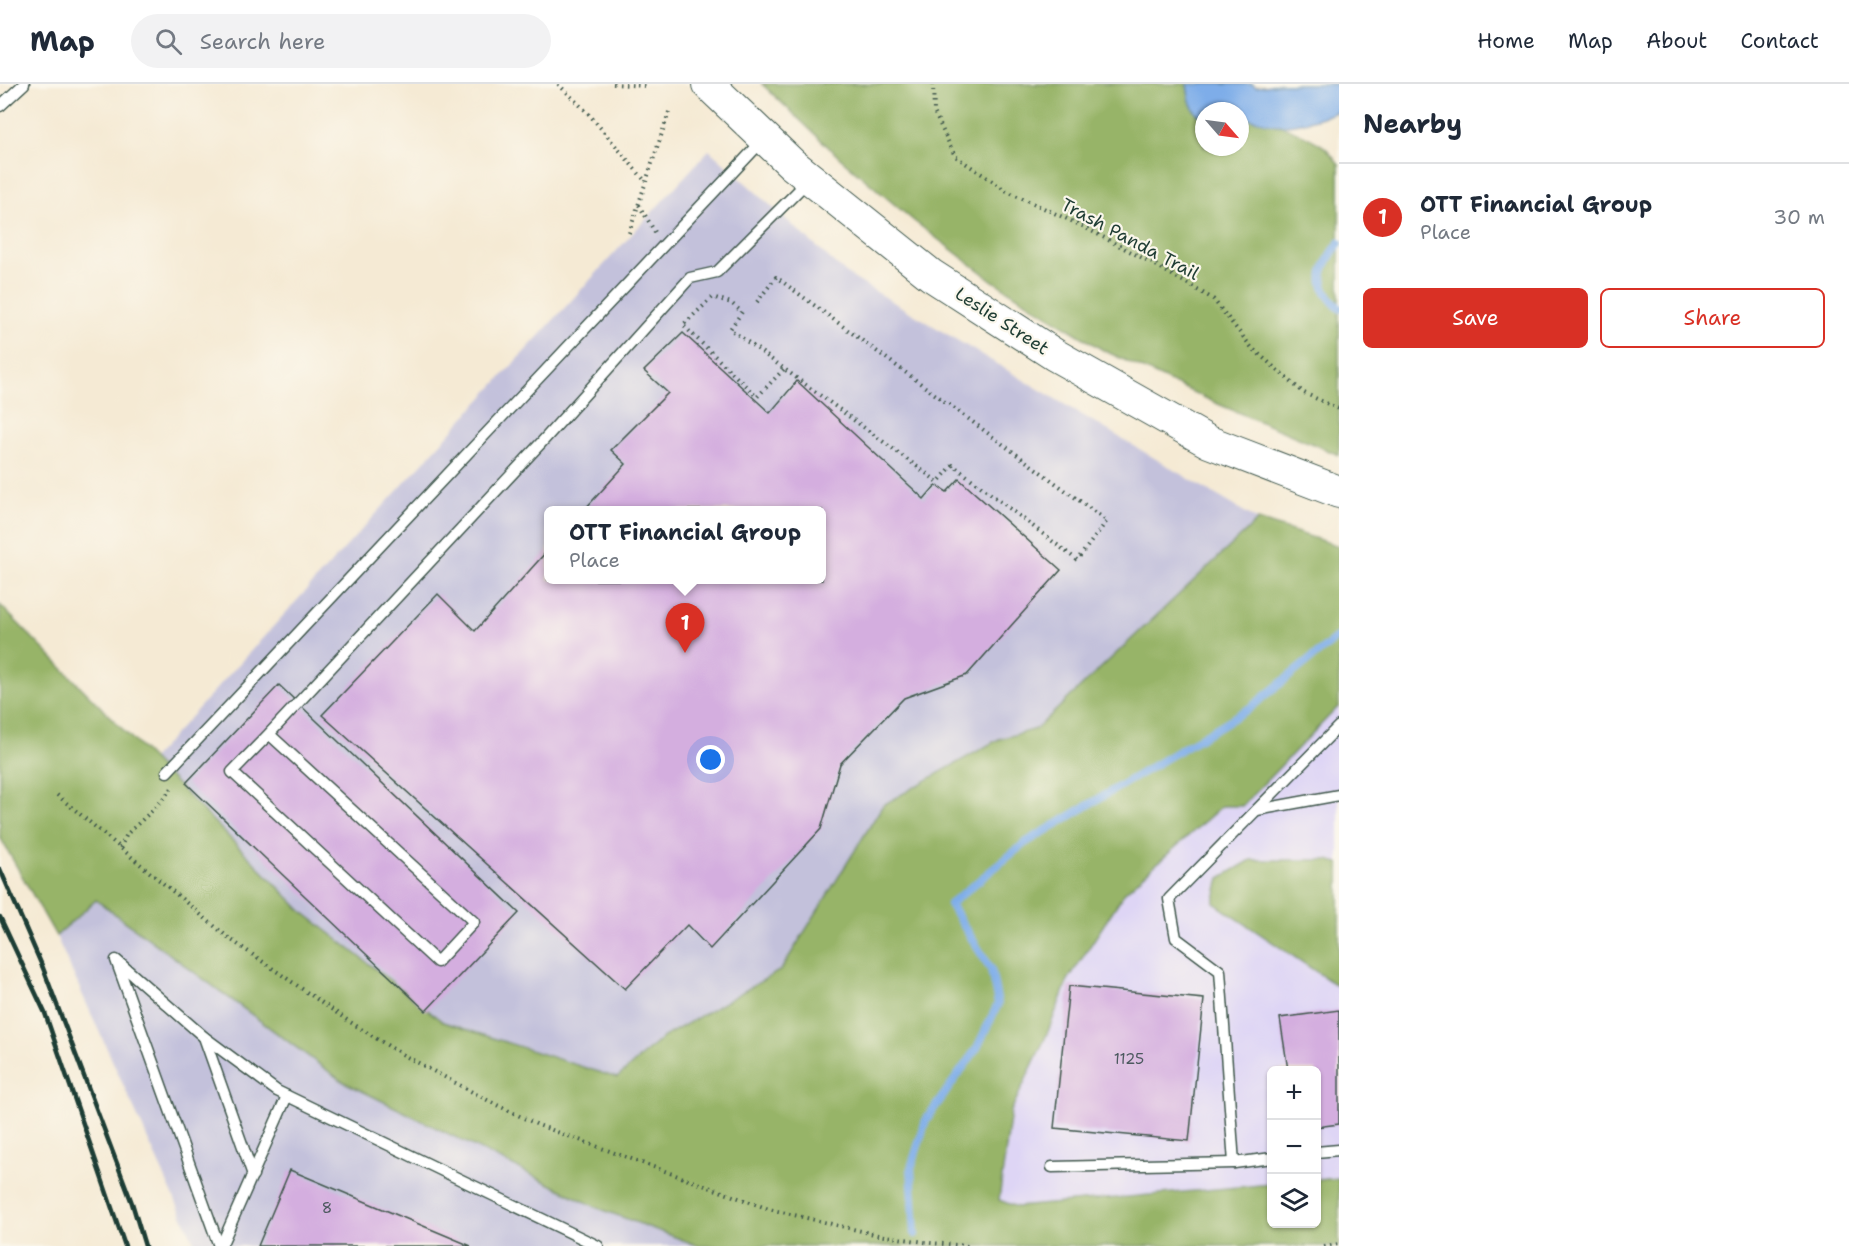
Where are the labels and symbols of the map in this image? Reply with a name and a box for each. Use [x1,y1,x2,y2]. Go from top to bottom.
north arrow [1195,102,1249,156]
street label: Trash Panda Trail [1057,193,1204,286]
street label: Leslie Street [950,282,1054,360]
pin: 1 [666,604,704,653]
your location [696,745,725,774]
house number: 1125 [1114,1049,1144,1069]
house number: 8 [322,1198,332,1218]

